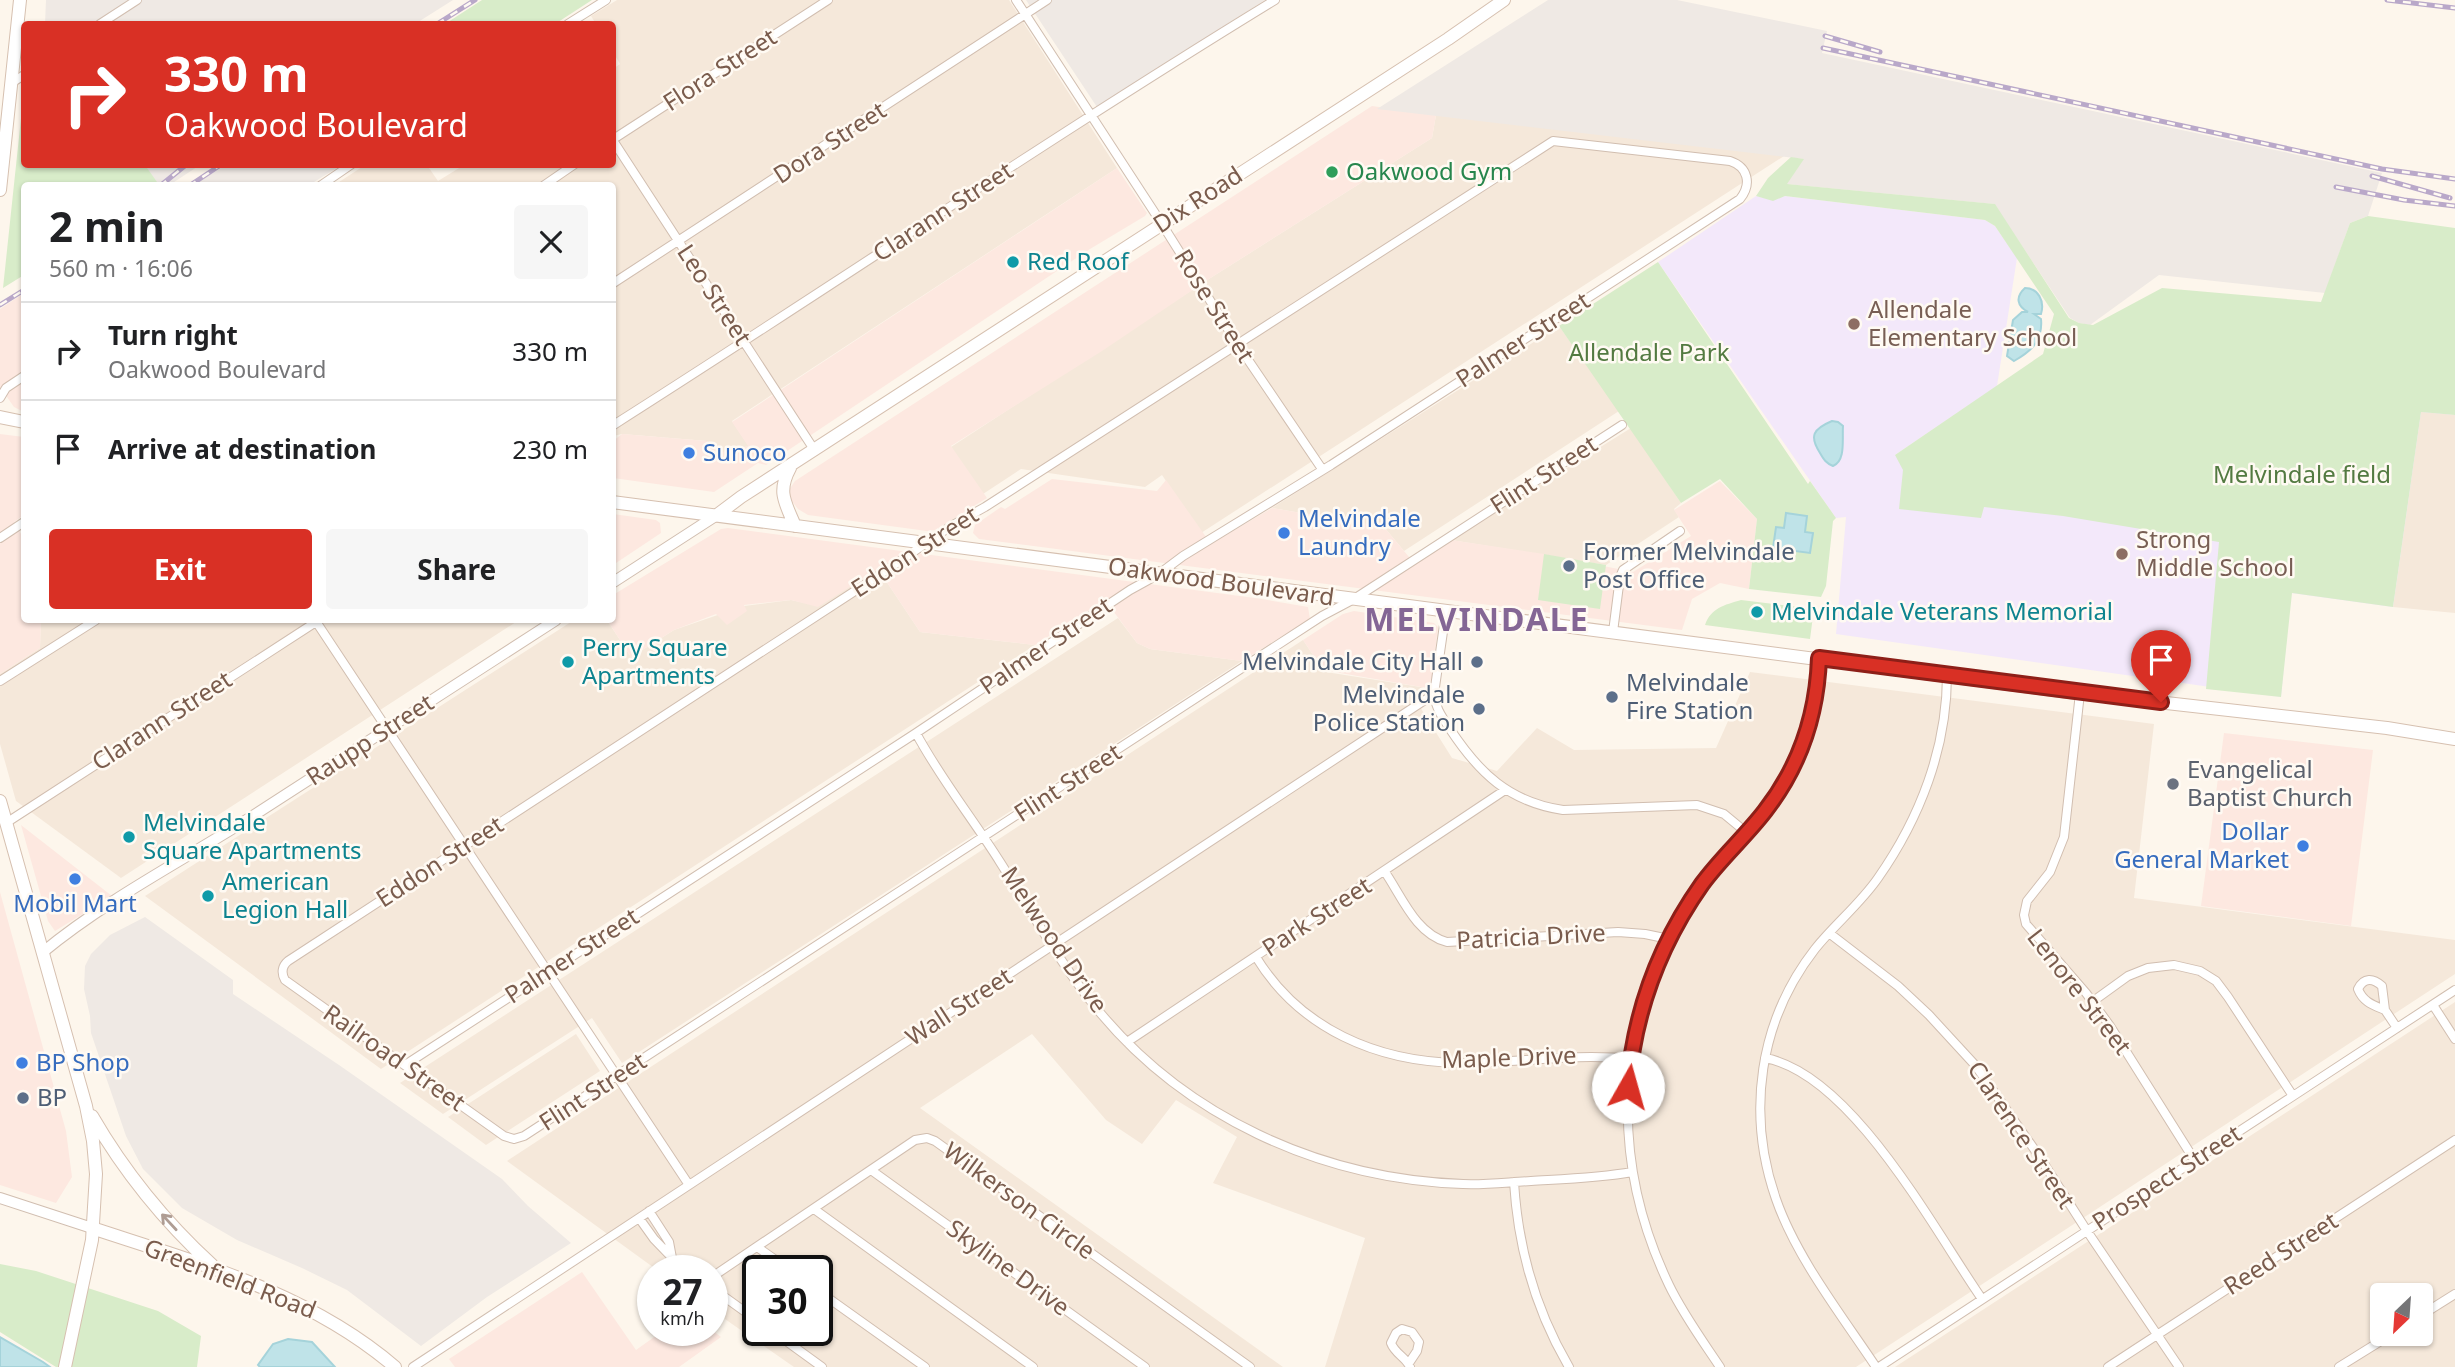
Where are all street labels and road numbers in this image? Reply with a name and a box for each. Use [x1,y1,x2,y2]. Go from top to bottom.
street label: Flora Street [656,20,783,118]
street label: Dora Street [766,93,892,190]
street label: Clarann Street [866,153,1019,268]
street label: Dix Road [1146,158,1248,240]
street label: Leo Street [670,237,760,351]
street label: Rose Street [1167,242,1263,368]
street label: Palmer Street [1449,283,1596,394]
street label: Flint Street [1483,427,1603,521]
street label: Eddon Street [844,497,984,604]
street label: Oakwood Boulevard [1106,548,1336,613]
street label: Palmer Street [972,588,1118,701]
street label: Clarann Street [85,662,238,777]
street label: Raupp Street [299,685,440,792]
street label: Flint Street [1007,735,1127,829]
street label: Eddon Street [369,807,509,914]
street label: Melwood Drive [994,860,1116,1019]
street label: Park Street [1255,868,1377,963]
street label: Palmer Street [498,899,645,1010]
street label: Patricia Drive [1455,915,1606,956]
street label: Lenore Street [2020,921,2140,1061]
street label: Wall Street [898,959,1018,1053]
street label: Railroad Street [317,996,473,1118]
street label: Maple Drive [1441,1038,1577,1075]
street label: Flint Street [532,1044,652,1138]
street label: Clarence Street [1961,1054,2084,1215]
street label: Prospect Street [2085,1116,2247,1237]
street label: Wilkerson Circle [937,1134,1102,1266]
street label: Reed Street [2217,1203,2344,1302]
street label: Skyline Drive [941,1211,1077,1323]
street label: Greenfield Road [140,1230,321,1326]

